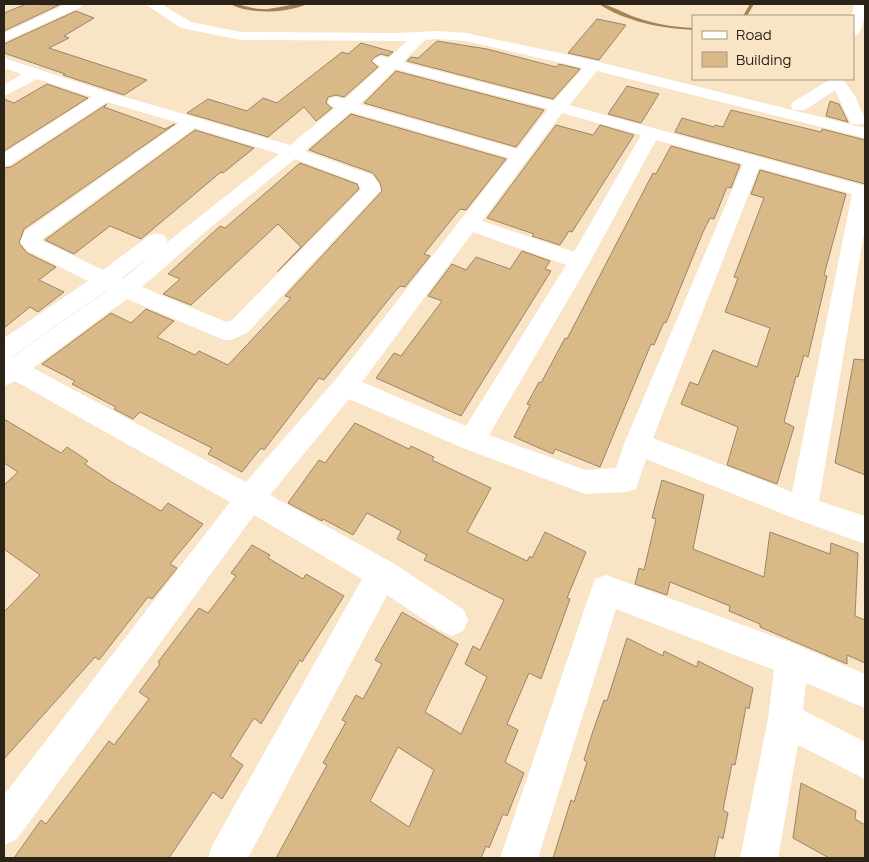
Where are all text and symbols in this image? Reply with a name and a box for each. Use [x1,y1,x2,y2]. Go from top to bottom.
legend [692,15,854,80]
text: Road [736,24,772,45]
text: Building [736,49,791,70]

